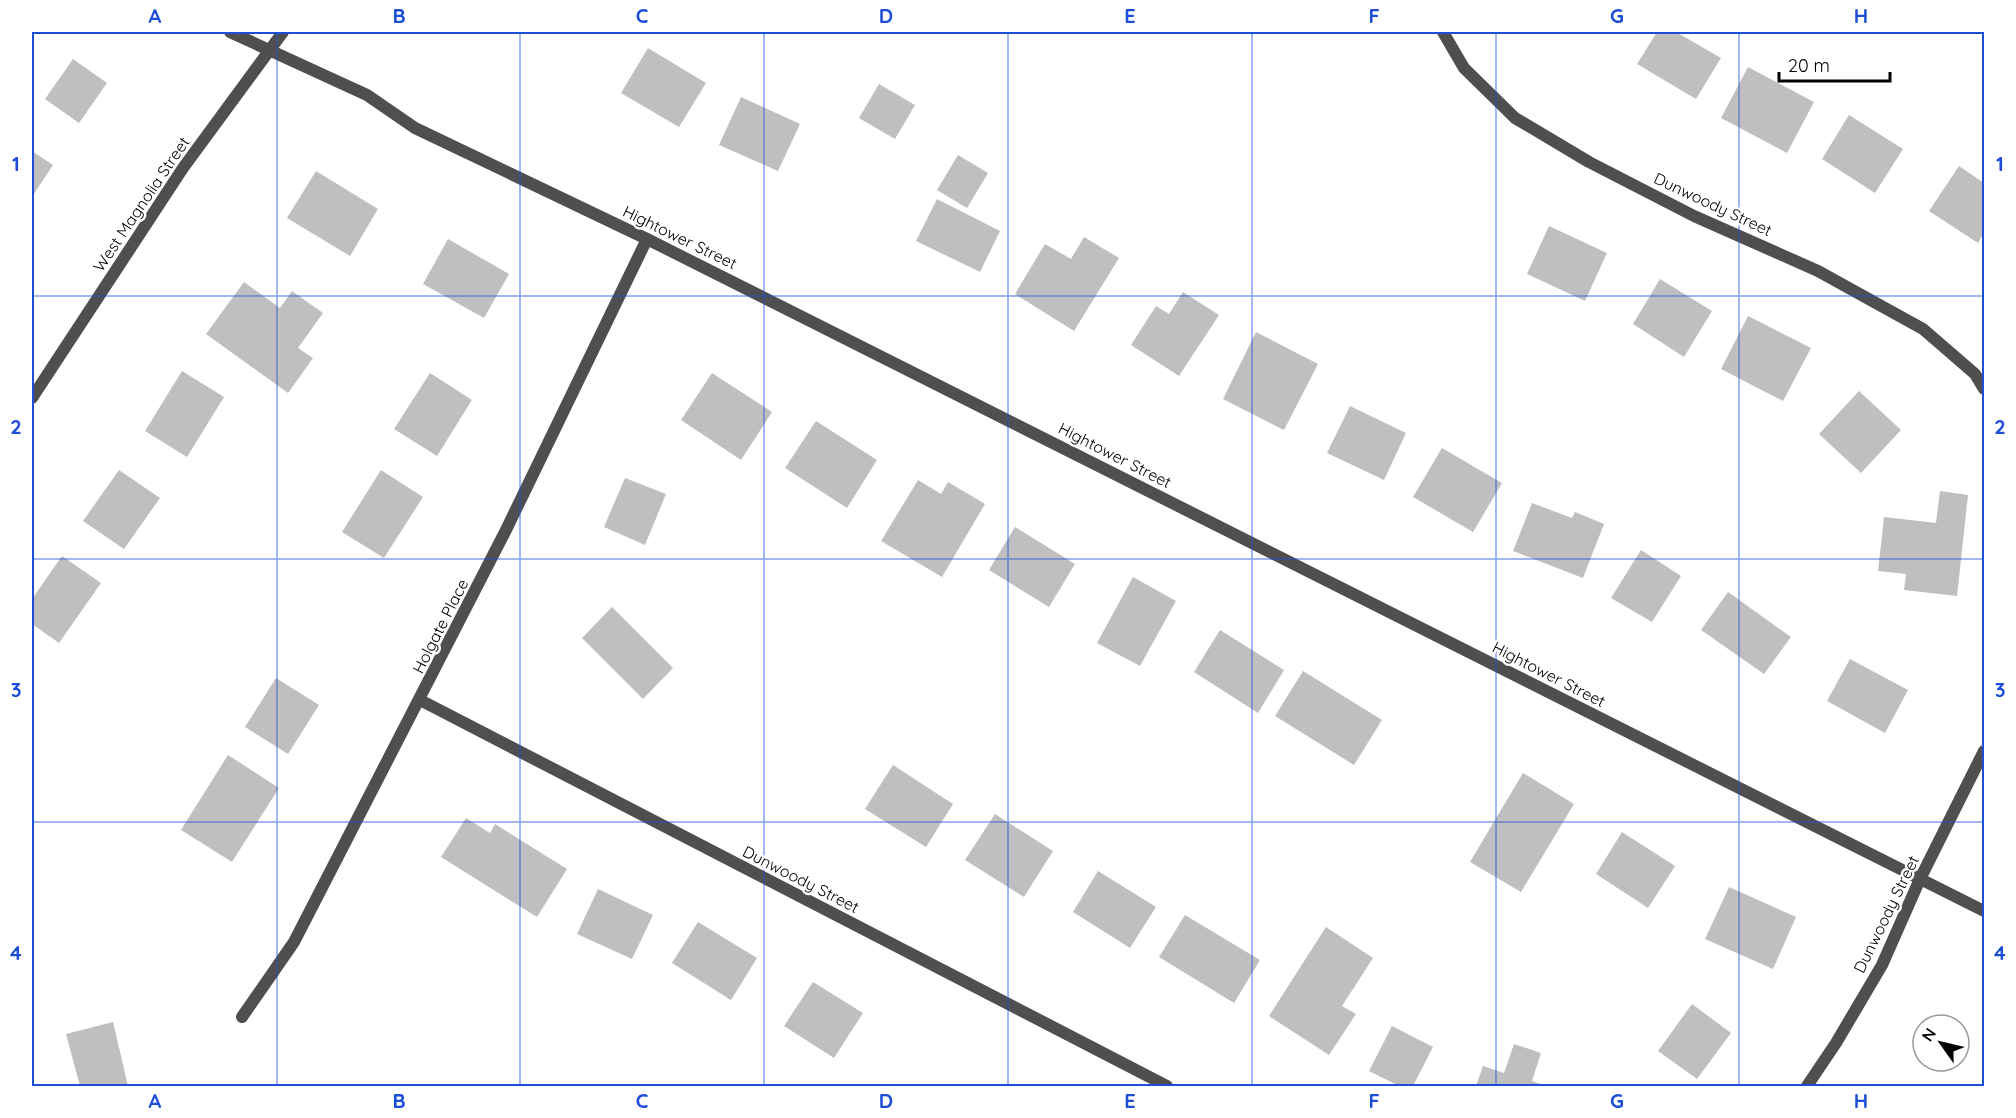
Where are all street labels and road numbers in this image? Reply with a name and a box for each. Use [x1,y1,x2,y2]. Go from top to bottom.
street label: West Magnolia Street [88,133,194,275]
street label: Dunwoody Street [1651,168,1775,240]
street label: Hightower Street [620,201,740,273]
street label: Hightower Street [1055,418,1175,492]
street label: Holgate Place [408,575,472,677]
street label: Hightower Street [1489,637,1609,711]
street label: Dunwoody Street [739,841,863,917]
street label: Dunwoody Street [1849,852,1923,976]

